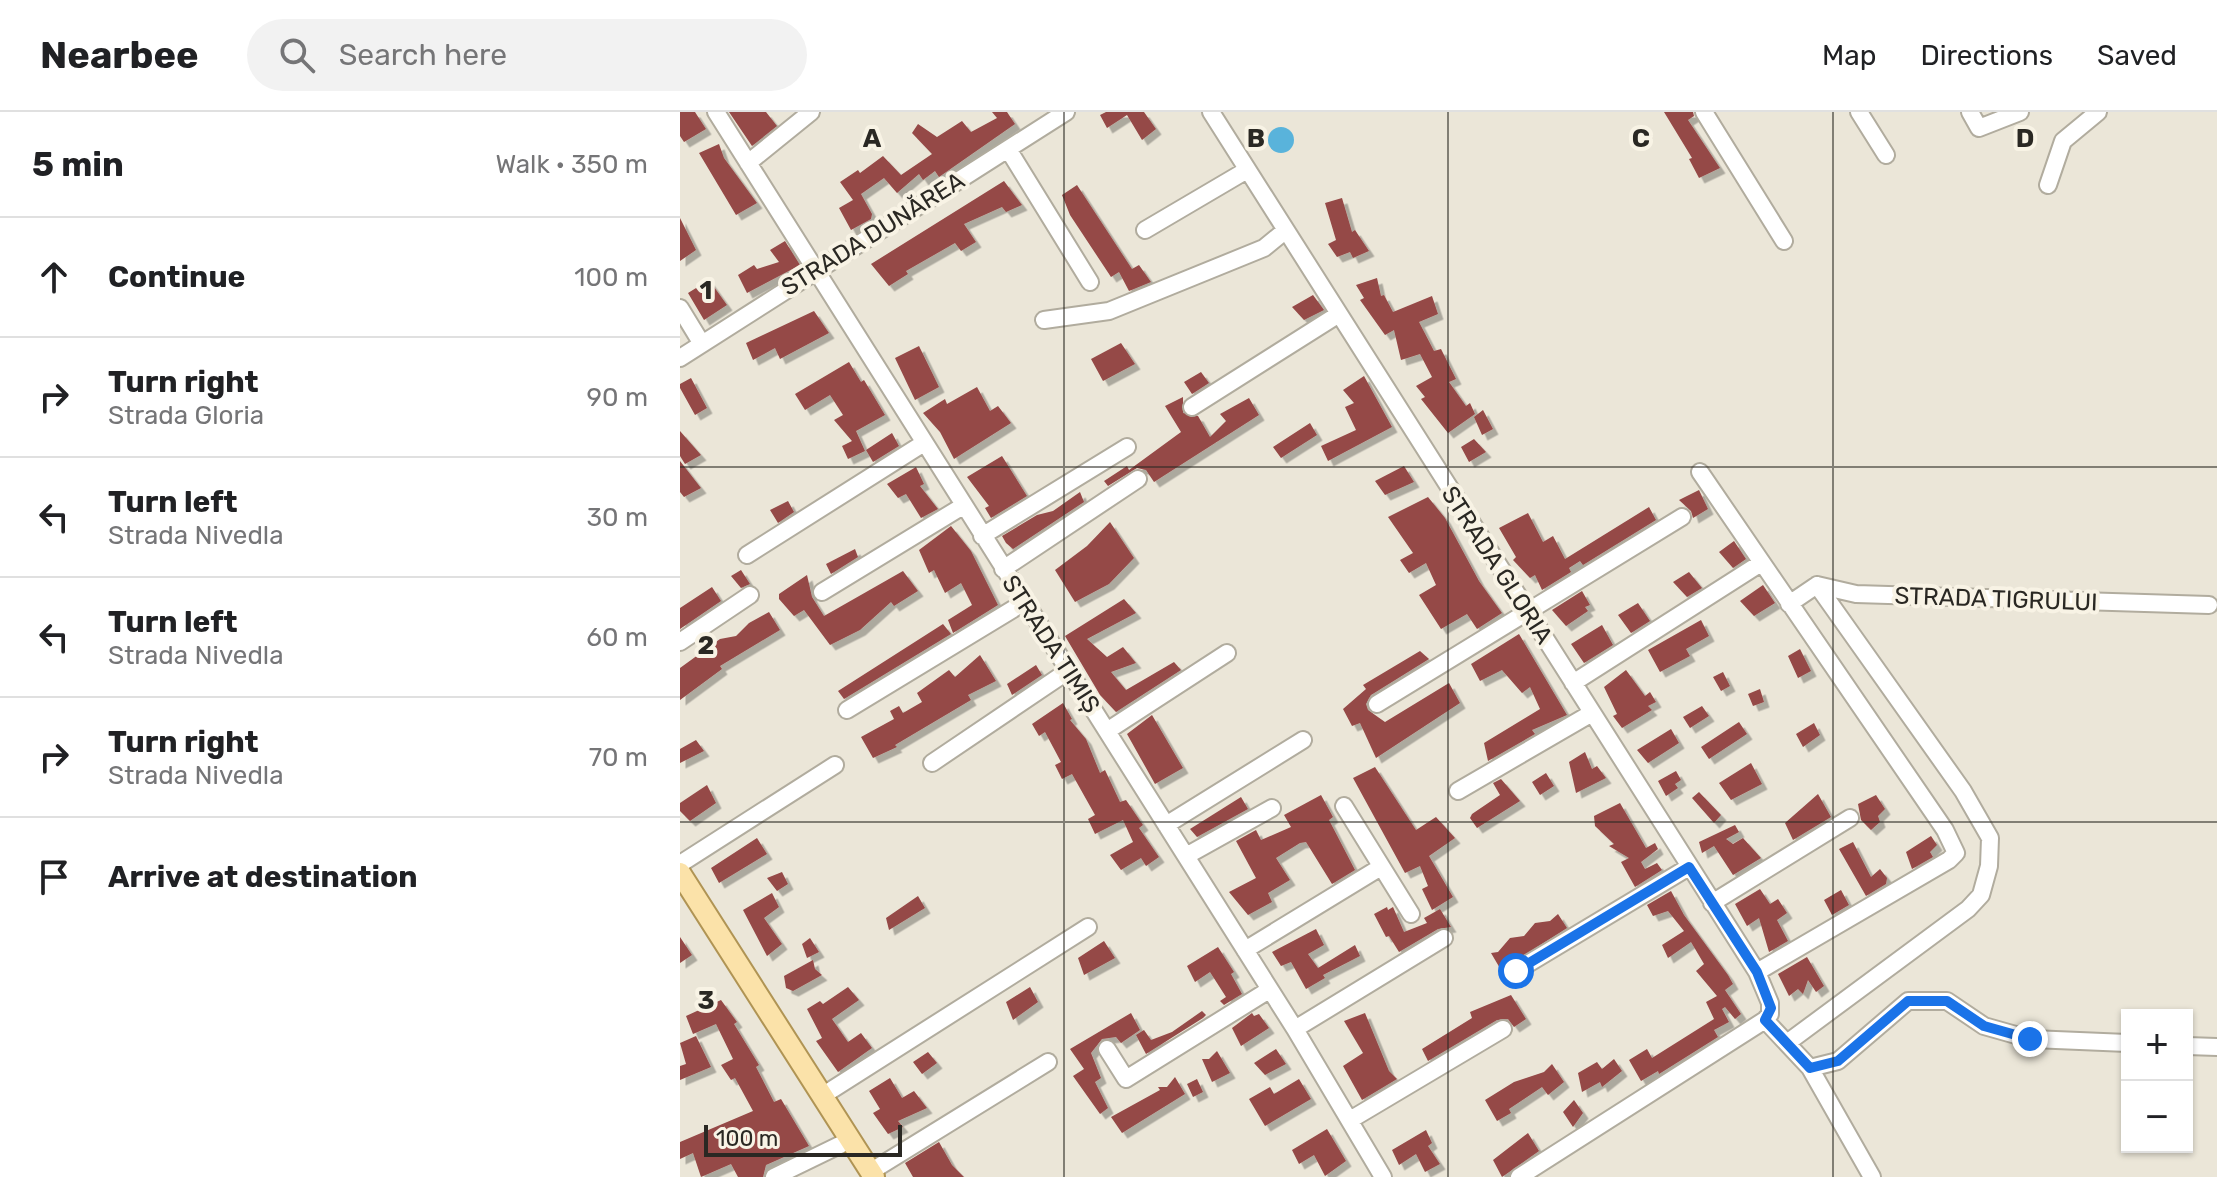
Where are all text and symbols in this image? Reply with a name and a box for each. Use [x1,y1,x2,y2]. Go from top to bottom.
search box [247,19,807,91]
text: Nearbee [40,32,199,78]
icon: search [275,33,319,77]
text: Search here [339,37,507,73]
text: Map [1822,39,1876,72]
text: Directions [1920,39,2053,72]
text: Saved [2097,39,2177,72]
text: A [863,123,882,154]
text: B [1247,123,1265,154]
text: C [1632,123,1650,154]
text: D [2016,123,2034,154]
text: 5 min [32,144,124,185]
text: Walk · 350 m [496,149,648,180]
street label: STRADA DUNĂREA [776,166,970,302]
icon: ahead [32,255,76,299]
text: Continue [108,259,245,295]
text: 100 m [574,262,648,293]
text: 1 [700,275,712,306]
text: Turn right [108,364,259,400]
icon: right [32,375,76,419]
text: 90 m [587,382,648,413]
text: Strada Gloria [108,400,264,431]
street label: STRADA GLORIA [1436,481,1558,649]
text: Turn left [108,484,238,520]
icon: left [32,495,76,539]
text: 30 m [586,502,648,533]
text: Strada Nivedla [108,520,284,551]
street label: STRADA TIMIȘ [996,570,1106,718]
street label: STRADA TIGRULUI [1894,581,2098,617]
text: Turn left [108,604,238,640]
icon: left [32,615,76,659]
text: 60 m [586,622,648,653]
text: 2 [698,630,714,661]
text: Strada Nivedla [108,640,284,671]
text: Turn right [108,724,259,760]
icon: right [32,735,76,779]
text: 70 m [589,742,648,773]
text: Strada Nivedla [108,760,284,791]
icon: arrive [32,855,76,899]
text: Arrive at destination [108,859,418,895]
route start [1498,953,1534,989]
text: 3 [697,985,715,1016]
map controls [2121,1009,2193,1153]
button: + [2121,1009,2193,1081]
route end [2012,1021,2048,1057]
button: − [2121,1081,2193,1153]
scale bar [704,1121,902,1157]
text: 100 m [716,1125,778,1152]

